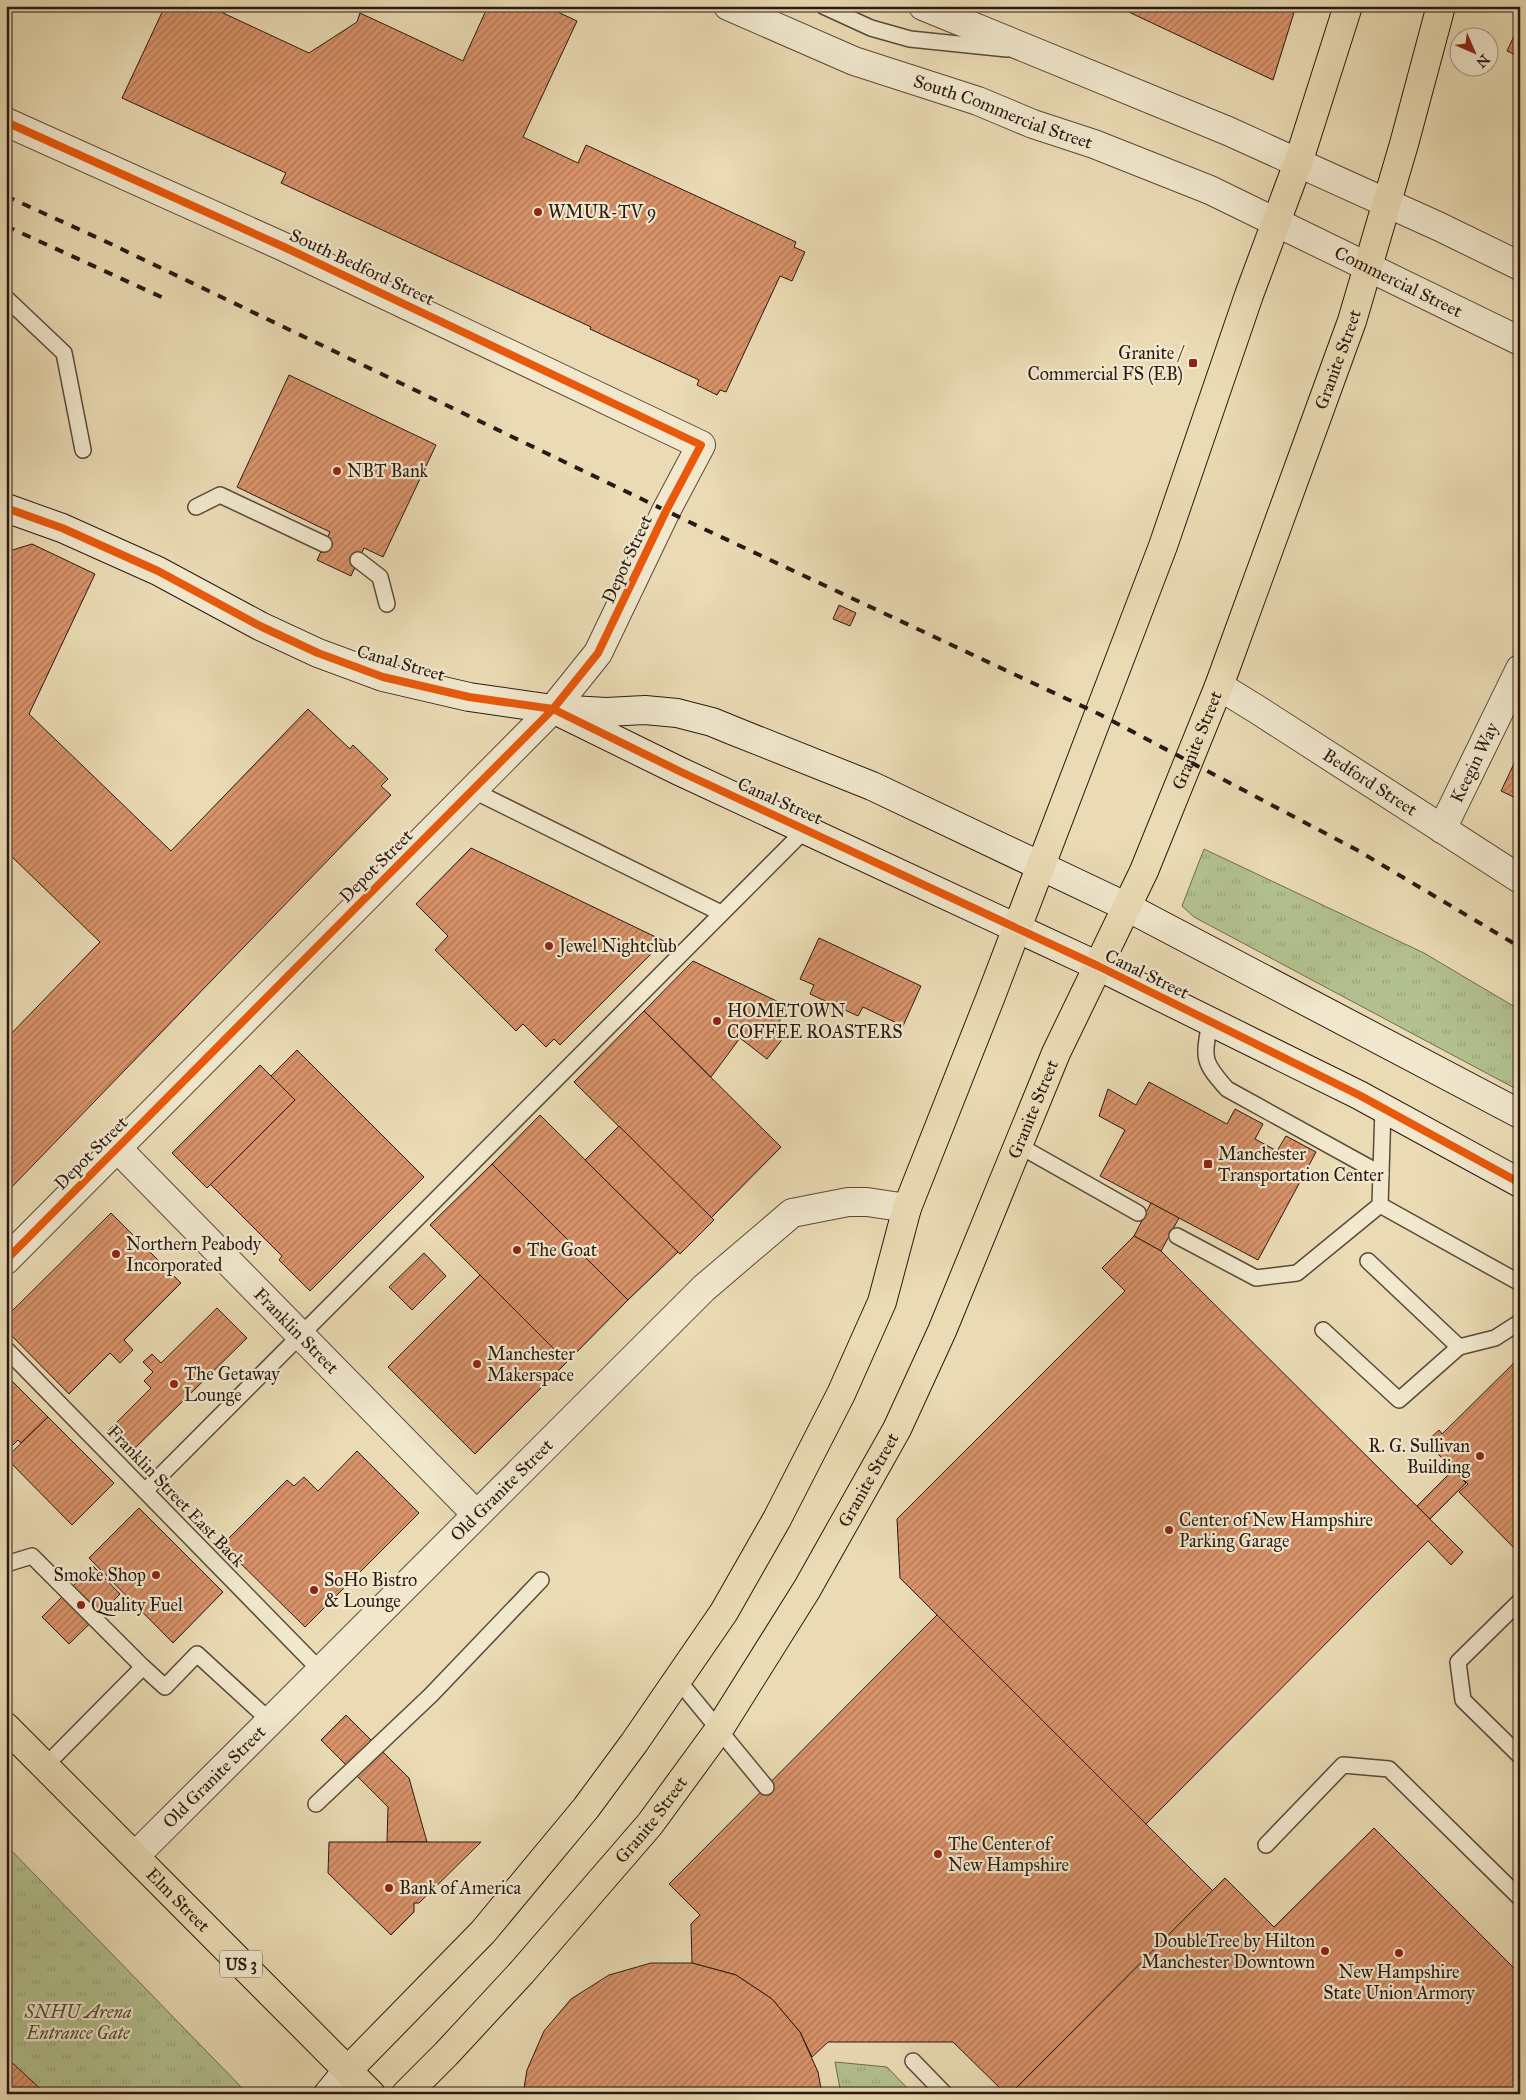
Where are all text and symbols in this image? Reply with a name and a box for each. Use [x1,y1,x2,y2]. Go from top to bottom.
north arrow [1448,28,1498,78]
text: N [1473,51,1493,71]
street label: South Commercial Street [911,70,1096,154]
place label: WMUR-TV 9 [548,201,656,223]
marker: WMUR-TV 9 [532,206,544,218]
street label: South Bedford Street [286,224,438,310]
street label: Commercial Street [1331,241,1467,323]
street label: Granite Street [1310,306,1366,412]
place label: Granite / Commercial FS (EB) [1027,342,1185,386]
marker: Granite / Commercial FS (EB) [1187,357,1199,369]
place label: NBT Bank [347,460,429,482]
marker: NBT Bank [331,465,343,477]
street label: Depot Street [597,511,657,607]
street label: Canal Street [354,640,448,686]
street label: Granite Street [1167,687,1227,793]
street label: Keegin Way [1446,718,1504,806]
street label: Bedford Street [1319,744,1422,821]
street label: Canal Street [734,773,826,830]
street label: Depot Street [335,824,418,907]
place label: Jewel Nightclub [557,935,677,958]
marker: Jewel Nightclub [543,940,555,952]
street label: Canal Street [1101,944,1193,1004]
place label: HOMETOWN COFFEE ROASTERS [727,1000,903,1043]
marker: HOMETOWN COFFEE ROASTERS [711,1015,723,1027]
street label: Granite Street [1003,1056,1063,1162]
street label: Depot Street [50,1111,133,1194]
place label: Manchester Transportation Center [1218,1143,1384,1186]
marker: Manchester Transportation Center [1202,1158,1214,1170]
place label: Northern Peabody Incorporated [126,1233,262,1276]
place label: The Goat [527,1239,598,1261]
marker: The Goat [511,1244,523,1256]
marker: Northern Peabody Incorporated [110,1248,122,1260]
street label: Franklin Street [249,1283,344,1379]
place label: Manchester Makerspace [487,1343,575,1386]
marker: Manchester Makerspace [471,1358,483,1370]
place label: The Getaway Lounge [184,1363,280,1407]
marker: The Getaway Lounge [168,1378,180,1390]
street label: Franklin Street East Back [103,1421,250,1572]
street label: Granite Street [833,1428,904,1531]
street label: Old Granite Street [446,1434,558,1546]
place label: R. G. Sullivan Building [1368,1435,1471,1479]
marker: R. G. Sullivan Building [1474,1450,1486,1462]
place label: Center of New Hampshire Parking Garage [1179,1509,1373,1553]
marker: Center of New Hampshire Parking Garage [1163,1524,1175,1536]
place label: Smoke Shop [53,1564,146,1586]
marker: Smoke Shop [150,1569,162,1581]
place label: SoHo Bistro & Lounge [324,1569,417,1613]
marker: SoHo Bistro & Lounge [308,1584,320,1596]
place label: Quality Fuel [91,1594,183,1616]
marker: Quality Fuel [75,1599,87,1611]
street label: Old Granite Street [158,1721,271,1833]
street label: Granite Street [610,1772,692,1868]
place label: The Center of New Hampshire [948,1833,1069,1876]
marker: The Center of New Hampshire [932,1848,944,1860]
street label: Elm Street [142,1863,215,1937]
place label: Bank of America [399,1877,521,1899]
marker: Bank of America [383,1882,395,1894]
place label: DoubleTree by Hilton Manchester Downtown [1141,1930,1315,1973]
marker: DoubleTree by Hilton Manchester Downtown [1319,1945,1331,1957]
marker: New Hampshire State Union Armory [1393,1947,1405,1959]
road number: US 3 [220,1950,262,1978]
place label: New Hampshire State Union Armory [1323,1961,1475,2004]
park label: SNHU Arena Entrance Gate [23,2001,132,2044]

